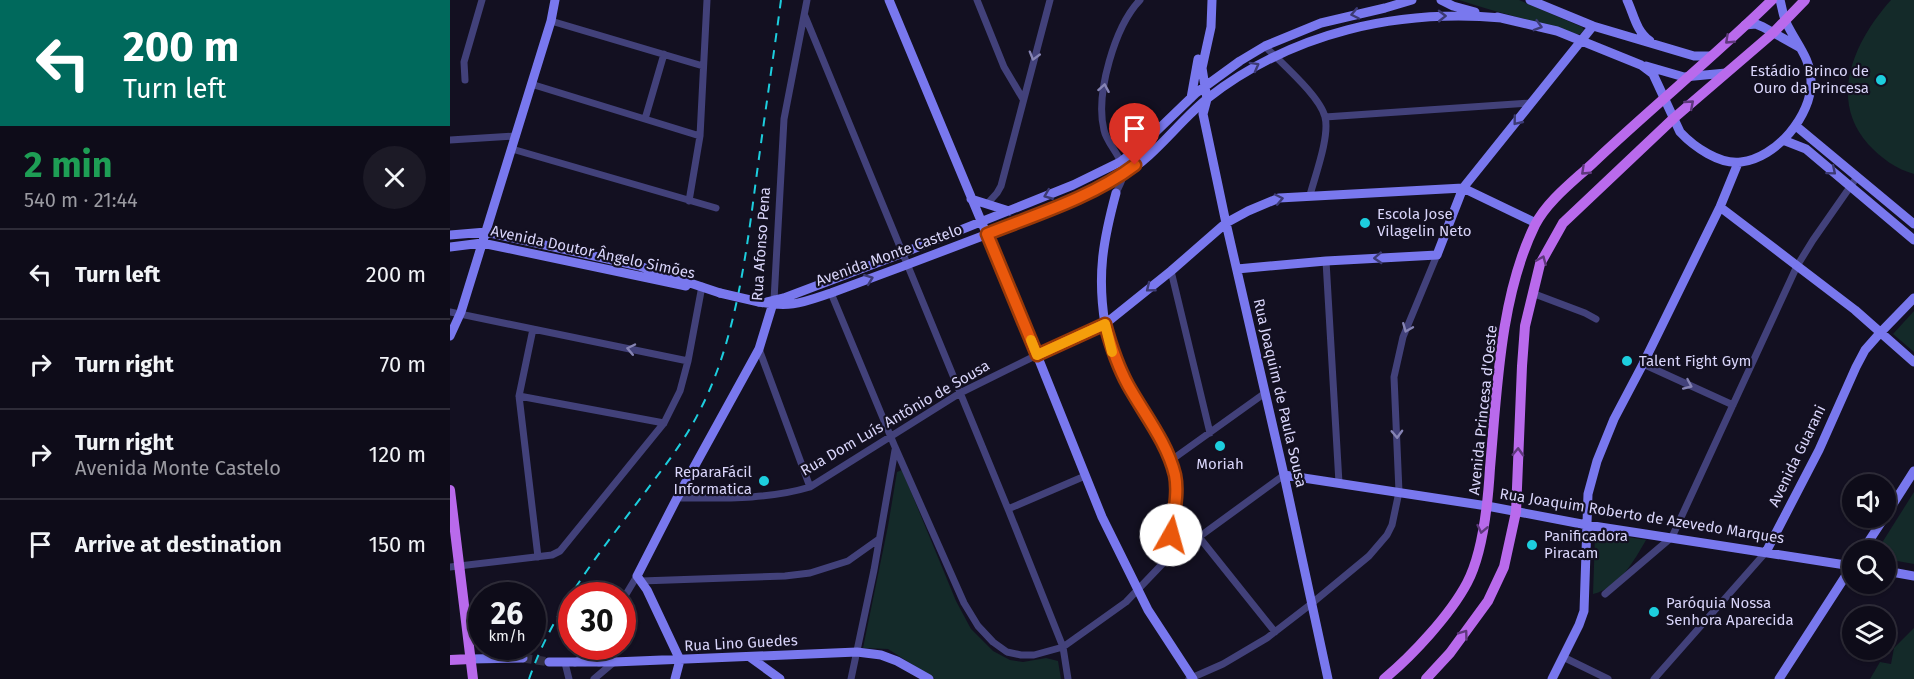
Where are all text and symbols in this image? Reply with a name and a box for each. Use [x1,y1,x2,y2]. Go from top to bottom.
one-way arrow [1350,7,1360,20]
one-way arrow [1437,9,1446,22]
one-way arrow [1532,19,1543,31]
text: 200 m [123,22,239,72]
icon: left [24,24,102,102]
one-way arrow [1725,33,1735,44]
one-way arrow [1029,50,1041,61]
one-way arrow [1249,62,1260,73]
place label: Estádio Brinco de Ouro da Princesa [1750,62,1869,97]
text: Turn left [123,73,226,105]
marker: Estádio Brinco de Ouro da Princesa [1874,73,1888,87]
one-way arrow [1098,83,1110,92]
one-way arrow [1683,100,1694,111]
pin [1109,103,1160,165]
icon: arrive [1118,112,1151,145]
one-way arrow [1513,115,1524,126]
text: 2 min [24,143,113,187]
button: close [363,146,426,209]
one-way arrow [1581,164,1592,175]
one-way arrow [1825,164,1836,175]
street label: Rua Afonso Pena [748,186,774,302]
text: 540 m · 21:44 [24,188,138,212]
one-way arrow [1043,188,1054,200]
one-way arrow [1274,194,1284,207]
place label: Escola Jose Vilagelin Neto [1377,205,1471,240]
marker: Escola Jose Vilagelin Neto [1358,216,1372,230]
street label: Avenida Monte Castelo [813,220,965,290]
street label: Avenida Doutor Ângelo Simões [489,222,697,282]
one-way arrow [1374,251,1383,264]
one-way arrow [1535,255,1547,266]
icon: left [24,258,57,291]
text: Turn left [75,261,160,288]
text: 200 m [366,261,426,288]
one-way arrow [863,274,873,287]
one-way arrow [1146,281,1157,292]
street label: Rua Joaquim de Paula Sousa [1250,297,1310,489]
one-way arrow [1402,322,1414,333]
street label: Avenida Princesa d'Oeste [1465,324,1501,496]
one-way arrow [626,343,636,356]
icon: right [24,348,57,381]
text: Turn right [75,351,174,378]
text: 70 m [380,351,426,378]
place label: Talent Fight Gym [1639,352,1751,370]
marker: Talent Fight Gym [1620,354,1634,368]
street label: Rua Dom Luís Antônio de Sousa [797,356,993,480]
one-way arrow [1682,377,1693,389]
street label: Avenida Guarani [1765,402,1829,510]
text: Turn right [75,429,174,456]
one-way arrow [1390,430,1403,439]
icon: right [24,438,57,471]
marker: Moriah [1213,439,1227,453]
text: 120 m [369,441,426,468]
one-way arrow [1511,447,1524,456]
place label: Moriah [1196,455,1244,473]
text: Avenida Monte Castelo [75,456,281,480]
place label: ReparaFácil Informatica [674,463,753,498]
marker: ReparaFácil Informatica [757,474,771,488]
map controls [1842,474,1896,660]
button: sound [1842,474,1896,528]
street label: Rua Joaquim Roberto de Azevedo Marques [1498,485,1786,547]
position arrow [1139,503,1203,567]
one-way arrow [1477,524,1490,534]
place label: Panificadora Piracam [1544,527,1628,562]
icon: arrive [24,528,57,561]
text: Arrive at destination [75,531,282,558]
text: 150 m [368,531,426,558]
marker: Panificadora Piracam [1525,538,1539,552]
button: search [1842,540,1896,594]
speed limit sign: 30 [558,582,636,660]
place label: Paróquia Nossa Senhora Aparecida [1666,594,1794,629]
text: 26 [491,596,523,632]
marker: Paróquia Nossa Senhora Aparecida [1647,605,1661,619]
button: layers [1842,606,1896,660]
text: km/h [488,627,526,645]
one-way arrow [1457,630,1468,641]
street label: Rua Lino Guedes [684,631,798,655]

